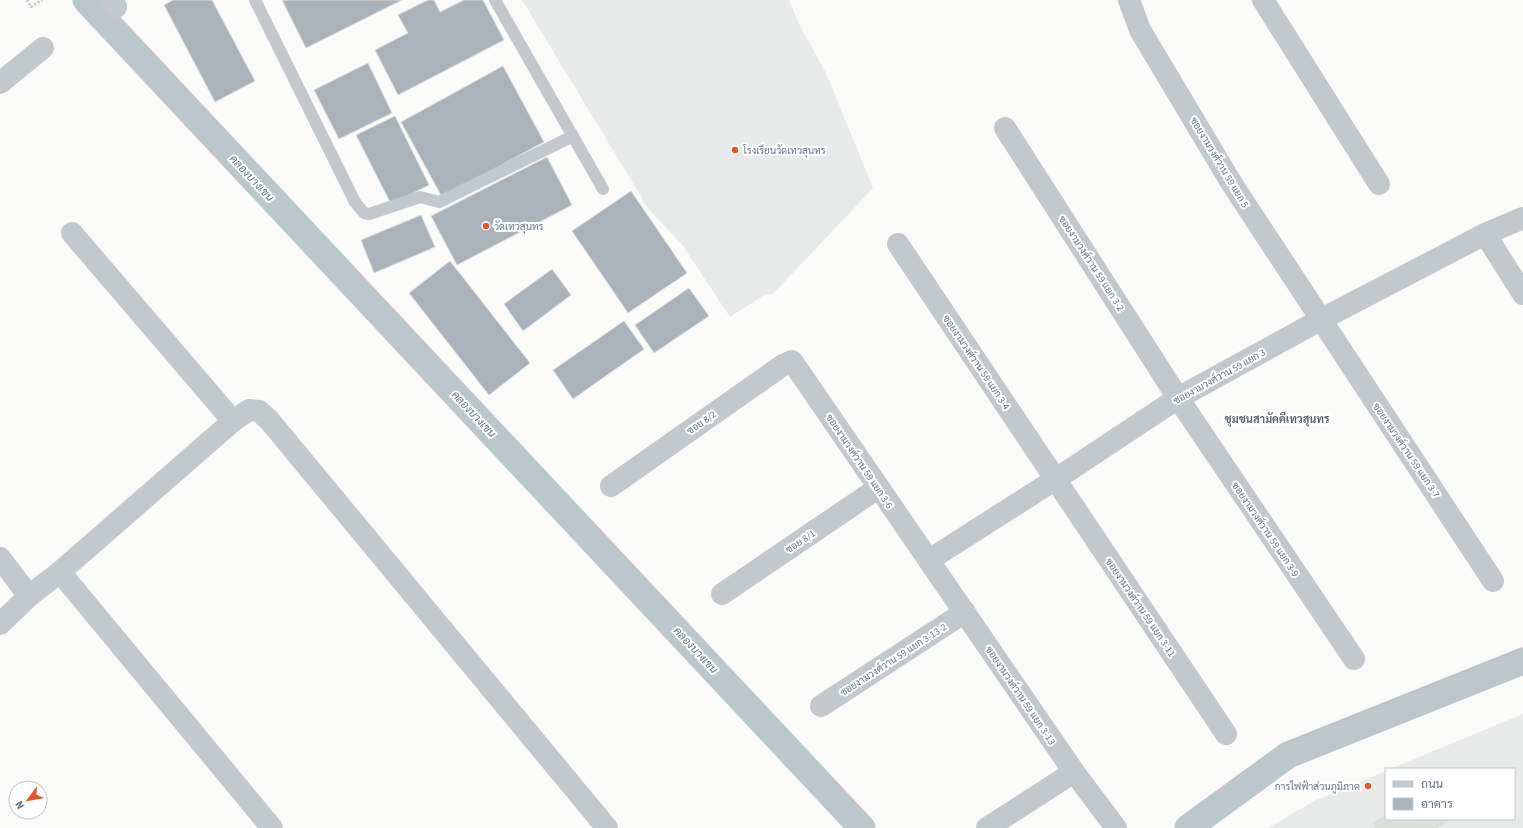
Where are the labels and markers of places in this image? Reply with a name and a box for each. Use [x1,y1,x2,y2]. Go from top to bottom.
place label: โรงเรียนวัดเทวสุนทร [742,144,826,158]
marker: โรงเรียนวัดเทวสุนทร [730,145,740,155]
place label: วัดเทวสุนทร [494,220,544,234]
marker: วัดเทวสุนทร [481,221,491,231]
place label: การไฟฟ้าส่วนภูมิภาค [1275,780,1360,794]
marker: การไฟฟ้าส่วนภูมิภาค [1363,781,1373,791]

